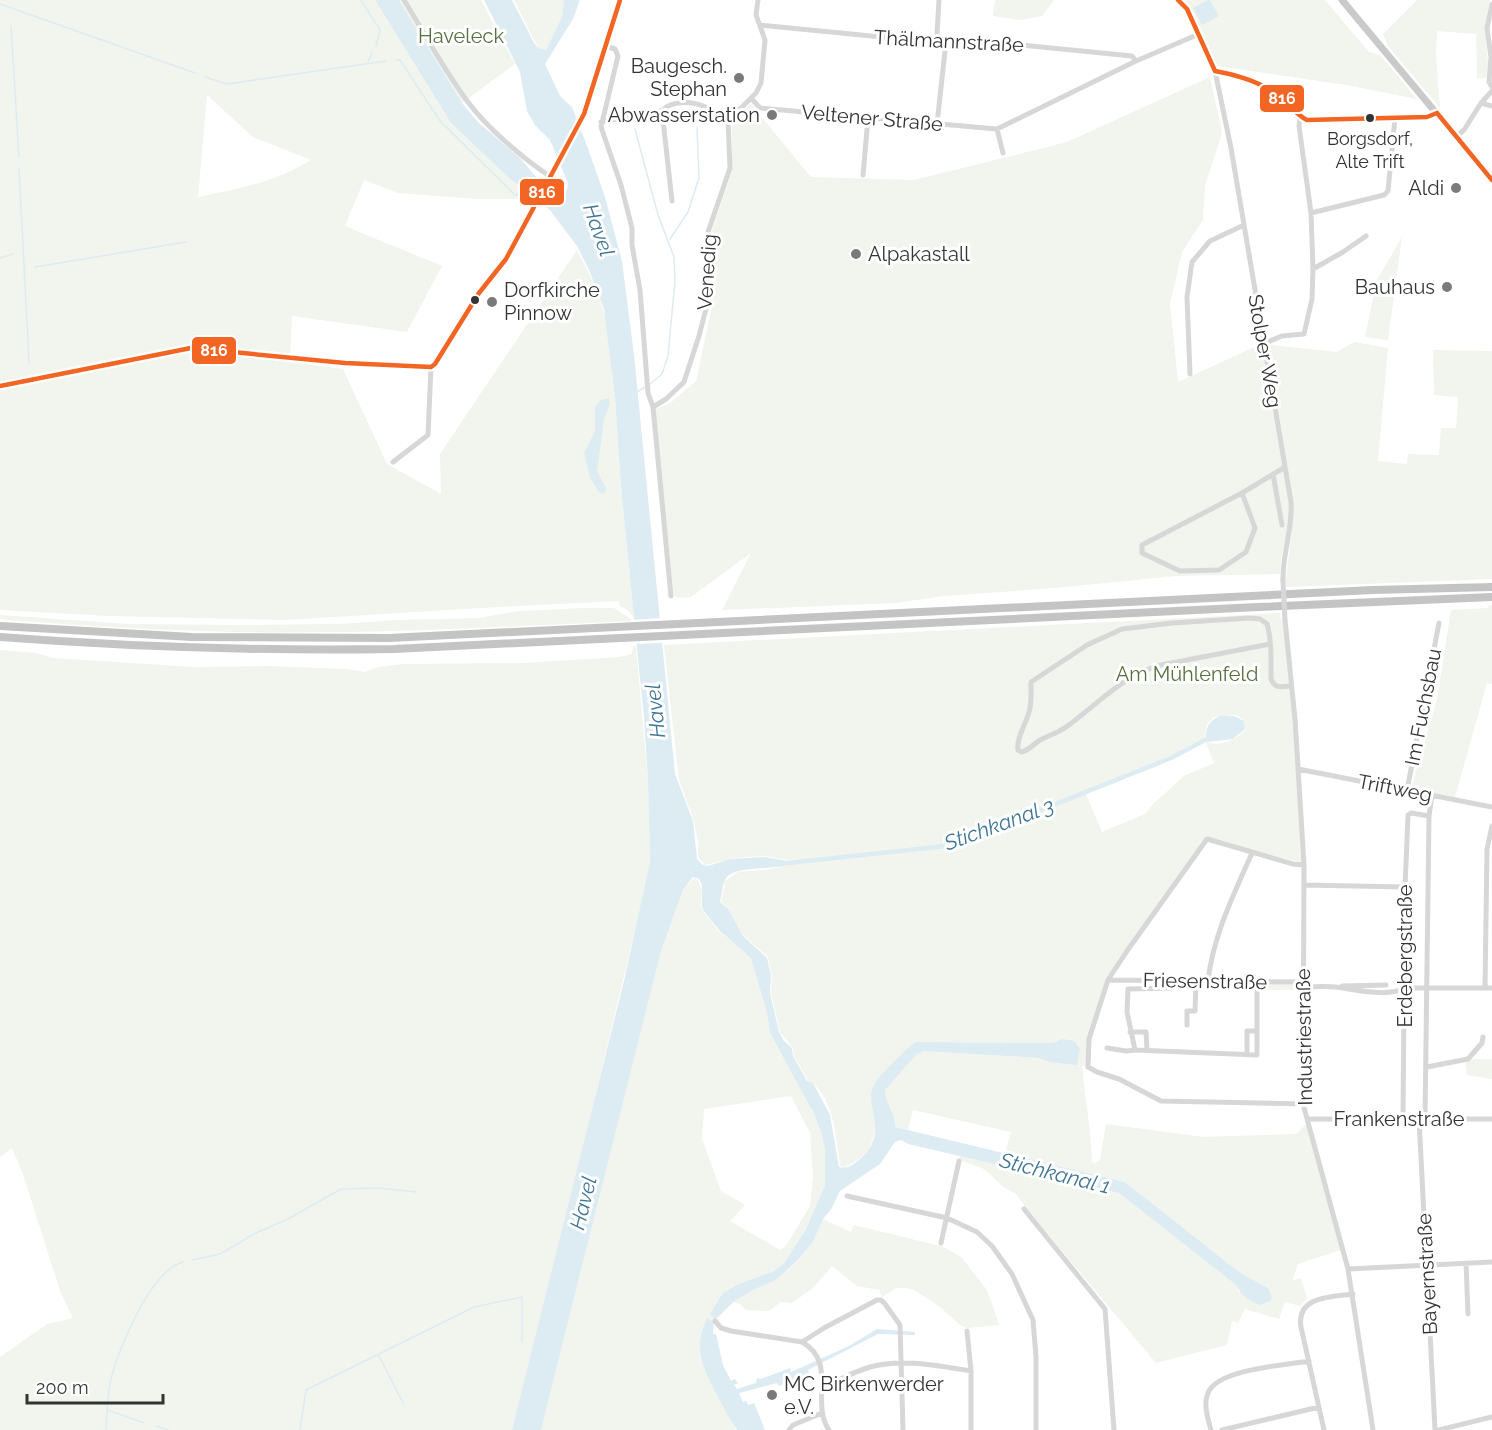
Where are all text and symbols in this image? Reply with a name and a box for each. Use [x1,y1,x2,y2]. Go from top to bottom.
park label: Haveleck [418,24,504,48]
street label: Thälmannstraße [874,25,1025,57]
place label: Baugesch. Stephan [631,54,727,101]
marker: Baugesch. Stephan [732,71,746,85]
line badge: 816 [1259,84,1305,113]
text: 816 [1268,89,1296,108]
street label: Veltener Straße [800,100,944,136]
place label: Abwasserstation [608,103,760,127]
marker: Abwasserstation [765,108,779,122]
marker: Borgsdorf, Alte Trift [1364,112,1376,124]
place label: Borgsdorf, Alte Trift [1327,128,1413,172]
place label: Aldi [1408,176,1444,200]
line badge: 816 [519,178,565,206]
marker: Aldi [1449,181,1463,195]
text: 816 [528,183,556,202]
water label: Havel [578,200,620,260]
street label: Venedig [692,233,722,311]
place label: Alpakastall [868,242,970,266]
marker: Alpakastall [849,247,863,261]
place label: Bauhaus [1355,275,1435,299]
place label: Dorfkirche Pinnow [504,278,600,325]
marker: Bauhaus [1440,280,1454,294]
street label: Stolper Weg [1243,293,1287,409]
unlabelled marker [469,294,481,306]
marker: Dorfkirche Pinnow [485,295,499,309]
line badge: 816 [191,336,237,365]
text: 816 [200,341,228,360]
street label: Im Fuchsbau [1400,646,1446,768]
park label: Am Mühlenfeld [1116,662,1258,686]
water label: Havel [640,683,670,739]
street label: Triftweg [1356,769,1434,807]
water label: Stichkanal 3 [940,792,1058,856]
street label: Erdebergstraße [1393,884,1417,1028]
street label: Friesenstraße [1143,968,1268,994]
street label: Industriestraße [1291,968,1317,1106]
street label: Frankenstraße [1333,1107,1465,1131]
water label: Stichkanal 1 [996,1147,1113,1199]
water label: Havel [564,1174,602,1232]
street label: Bayernstraße [1412,1212,1442,1335]
scale bar [27,1367,164,1405]
place label: MC Birkenwerder e.V. [784,1372,944,1419]
text: 200 m [36,1377,89,1398]
marker: MC Birkenwerder e.V. [765,1388,779,1402]

